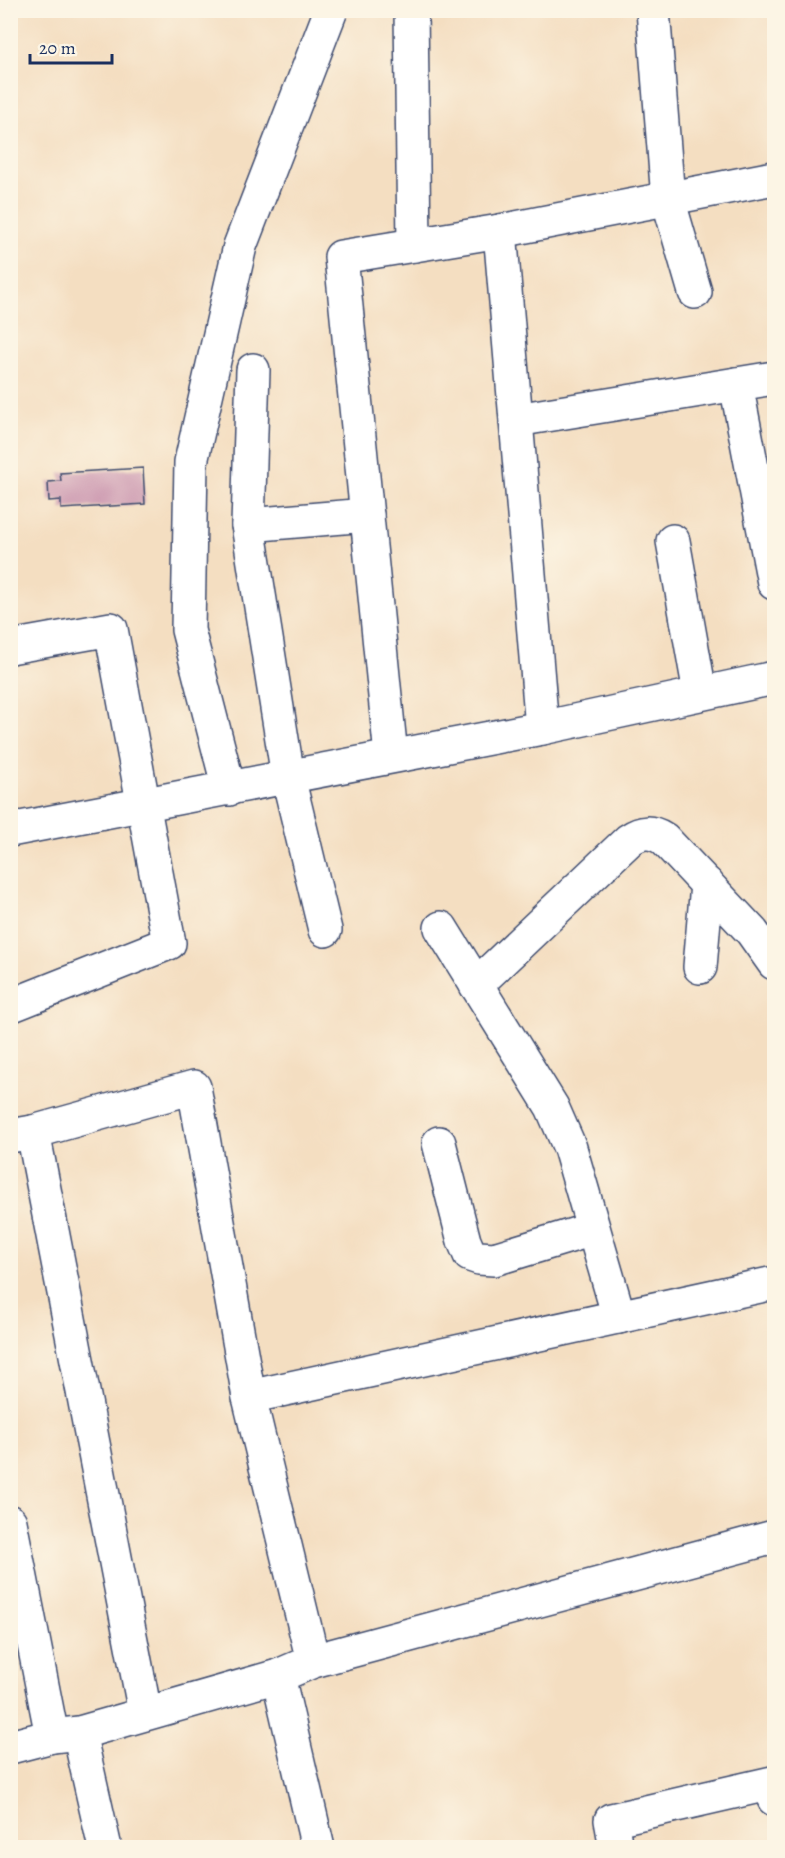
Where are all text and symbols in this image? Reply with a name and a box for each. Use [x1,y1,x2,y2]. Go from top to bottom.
scale bar [30,27,112,65]
text: 20 m [39,36,76,60]

